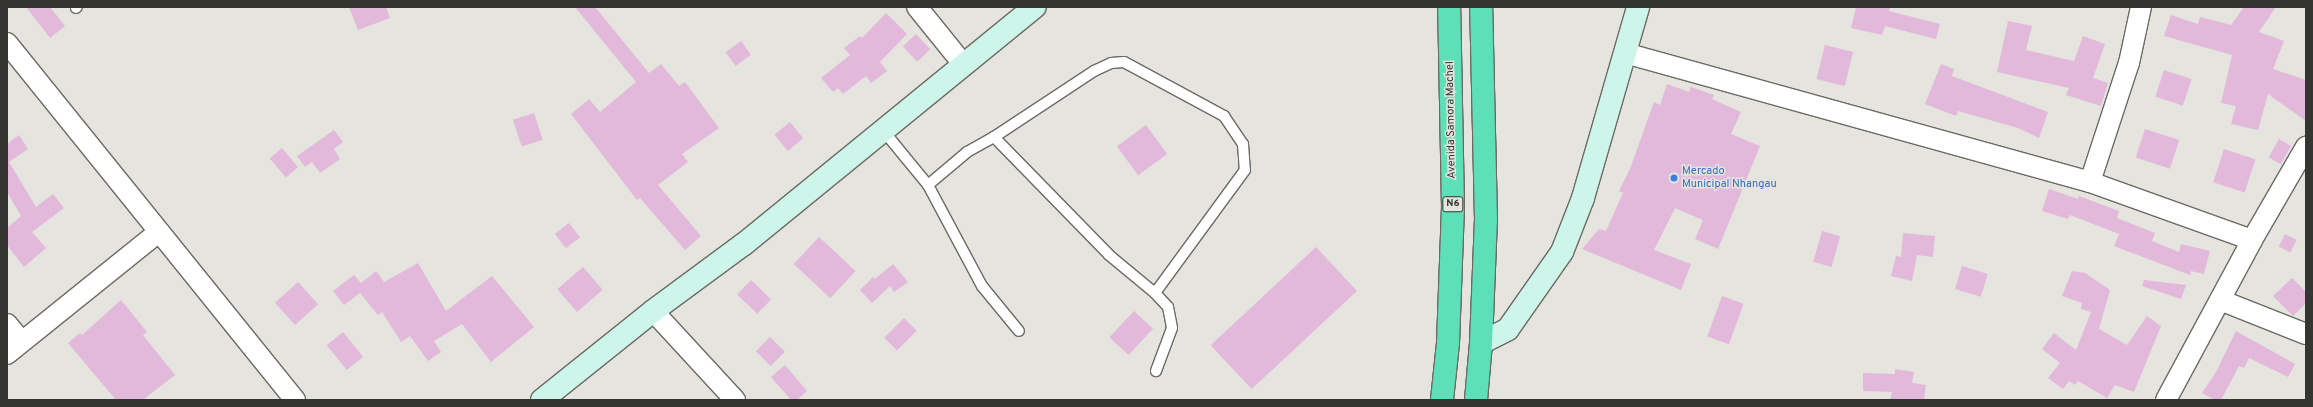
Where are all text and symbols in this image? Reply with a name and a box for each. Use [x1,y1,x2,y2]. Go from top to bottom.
street label: Avenida Samora Machel [1443,61,1459,179]
place label: Mercado Municipal Nhangau [1682,165,1777,191]
marker: Mercado Municipal Nhangau [1669,173,1679,183]
road number: N6 [1442,196,1464,212]

